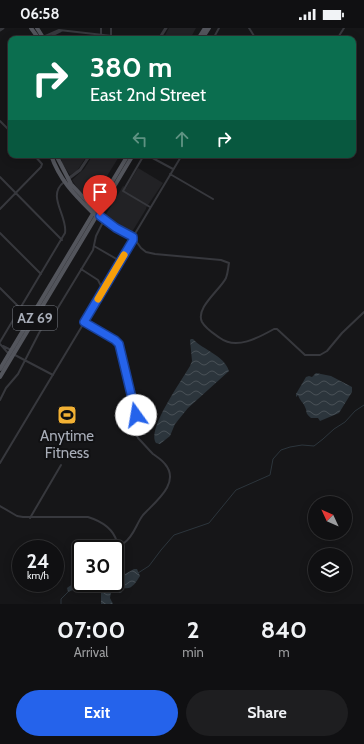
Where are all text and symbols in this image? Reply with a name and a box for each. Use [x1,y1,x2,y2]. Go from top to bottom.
text: 06:58 [20,5,59,23]
text: 380 m [90,50,172,84]
icon: right [24,52,76,104]
text: East 2nd Street [90,84,206,106]
icon: left [129,128,151,150]
icon: ahead [171,128,193,150]
icon: right [213,128,235,150]
pin [83,175,117,216]
icon: arrive [89,181,111,203]
road number: AZ 69 [13,306,57,330]
position arrow [115,394,157,436]
sports icon: Anytime Fitness [56,404,78,426]
place label: Anytime Fitness [40,427,94,462]
north arrow [308,496,352,540]
map controls [308,496,352,592]
speed limit sign: 30 [72,540,124,592]
button: layers [308,548,352,592]
text: 24 [27,549,50,573]
text: km/h [27,569,49,582]
text: 07:00 [57,615,125,644]
text: 2 [187,615,199,644]
text: 840 [261,615,307,644]
text: Arrival [74,644,108,660]
text: min [182,644,204,660]
text: m [278,644,290,660]
button: Exit [16,690,178,736]
button: Share [186,690,348,736]

